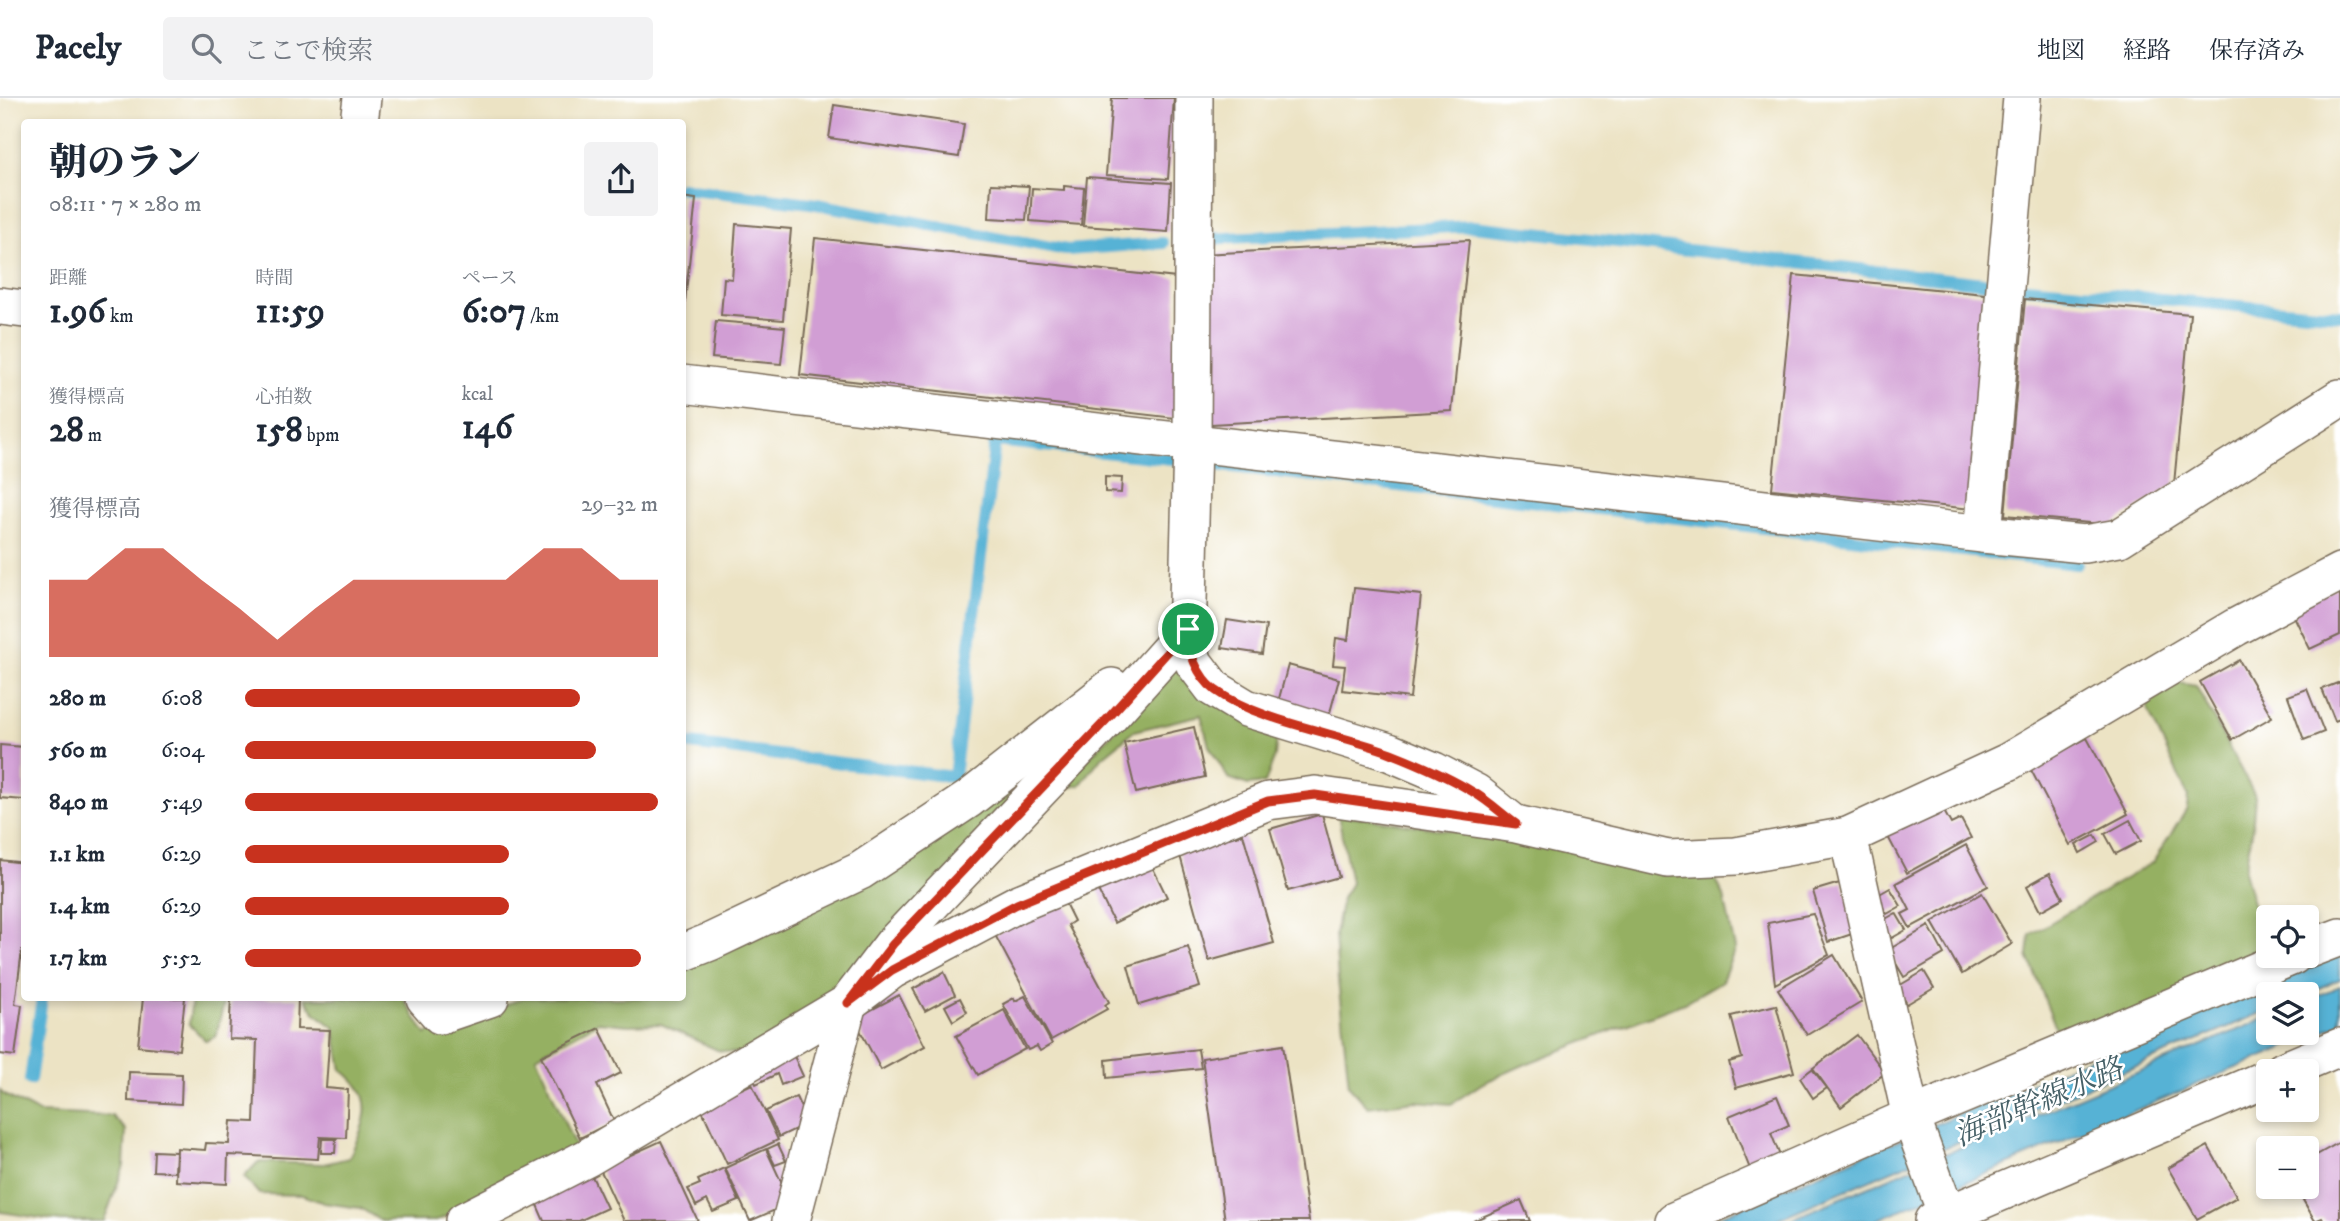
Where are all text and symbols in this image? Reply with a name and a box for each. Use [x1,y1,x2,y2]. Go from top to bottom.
search box [163,17,653,80]
text: Pacely [35,28,121,69]
icon: search [187,29,225,67]
text: ここで検索 [243,35,373,68]
text: 地図 [2037,36,2085,66]
text: 経路 [2123,36,2171,66]
text: 保存済み [2209,36,2305,66]
text: 朝のラン [49,140,201,188]
button: share [584,142,658,216]
text: 08:11 · 7 × 280 m [49,190,202,219]
text: 距離 [49,267,87,290]
text: 時間 [255,267,293,290]
text: ペース [462,267,518,290]
text: 1.96 [49,290,106,334]
text: 11:59 [255,290,325,334]
text: 6:07 [462,290,526,334]
text: km [106,305,134,328]
text: /km [526,305,559,328]
text: kcal [462,383,493,406]
text: 獲得標高 [49,386,125,409]
text: 心拍数 [255,386,312,409]
text: 146 [462,406,513,450]
text: 28 [49,409,84,453]
text: 158 [255,409,303,453]
text: m [84,424,102,447]
text: bpm [303,424,340,447]
text: 29–32 m [581,490,658,519]
text: 獲得標高 [49,495,141,524]
pin [1158,599,1218,659]
icon: arrive [1169,610,1207,648]
text: 280 m [49,684,106,713]
text: 6:08 [161,684,203,713]
text: 560 m [49,736,107,765]
text: 6:04 [161,736,205,765]
text: 840 m [49,788,108,817]
text: 5:49 [161,788,203,817]
text: 1.1 km [49,840,105,869]
text: 6:29 [161,840,202,869]
text: 1.4 km [49,892,110,921]
text: 6:29 [161,892,202,921]
map controls [2256,905,2319,1199]
button: locate [2256,905,2319,968]
text: 1.7 km [49,944,107,973]
text: 5:52 [161,944,201,973]
button: layers [2256,982,2319,1045]
water label: 海部幹線水路 [1949,1050,2131,1155]
button: + [2256,1059,2319,1122]
button: − [2256,1136,2319,1199]

